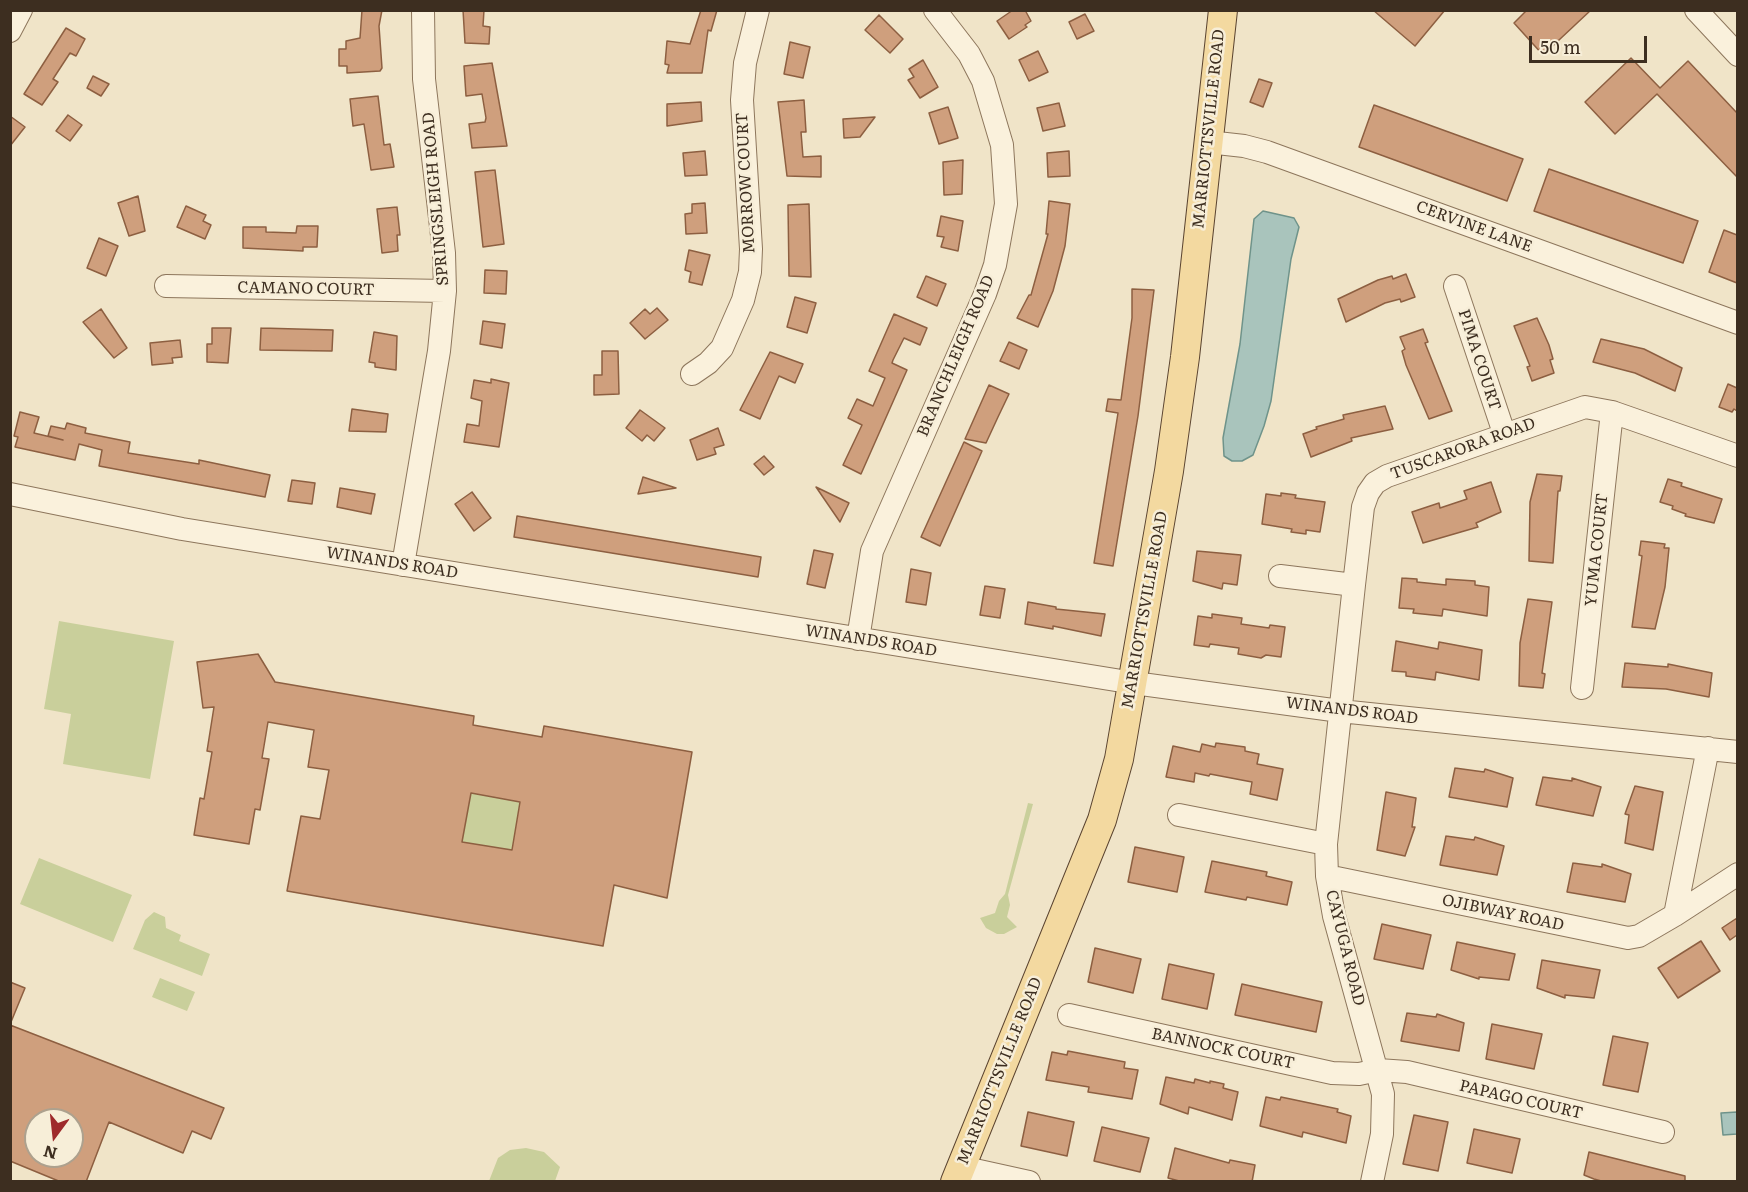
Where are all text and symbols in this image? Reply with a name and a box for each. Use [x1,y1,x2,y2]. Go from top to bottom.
scale bar [1532,24,1650,62]
street label: MARRIOTTSVILLE ROAD [1189,28,1229,230]
text: 50 m [1540,33,1581,60]
street label: SPRINGSLEIGH ROAD [419,111,453,287]
street label: MORROW COURT [733,112,759,254]
street label: CERVINE LANE [1413,197,1535,257]
street label: BRANCHLEIGH ROAD [913,272,999,440]
street label: CAMANO COURT [237,278,375,300]
street label: PIMA COURT [1454,307,1504,413]
street label: TUSCARORA ROAD [1388,414,1538,484]
street label: YUMA COURT [1582,493,1612,607]
street label: MARRIOTTSVILLE ROAD [1118,510,1172,710]
street label: WINANDS ROAD [325,543,459,583]
street label: WINANDS ROAD [804,621,938,661]
street label: WINANDS ROAD [1285,693,1419,729]
street label: CAYUGA ROAD [1321,888,1369,1008]
street label: OJIBWAY ROAD [1440,891,1566,935]
street label: MARRIOTTSVILLE ROAD [954,974,1046,1168]
street label: BANNOCK COURT [1150,1024,1296,1074]
street label: PAPAGO COURT [1457,1076,1585,1124]
north arrow [24,1108,84,1168]
text: N [40,1140,59,1167]

